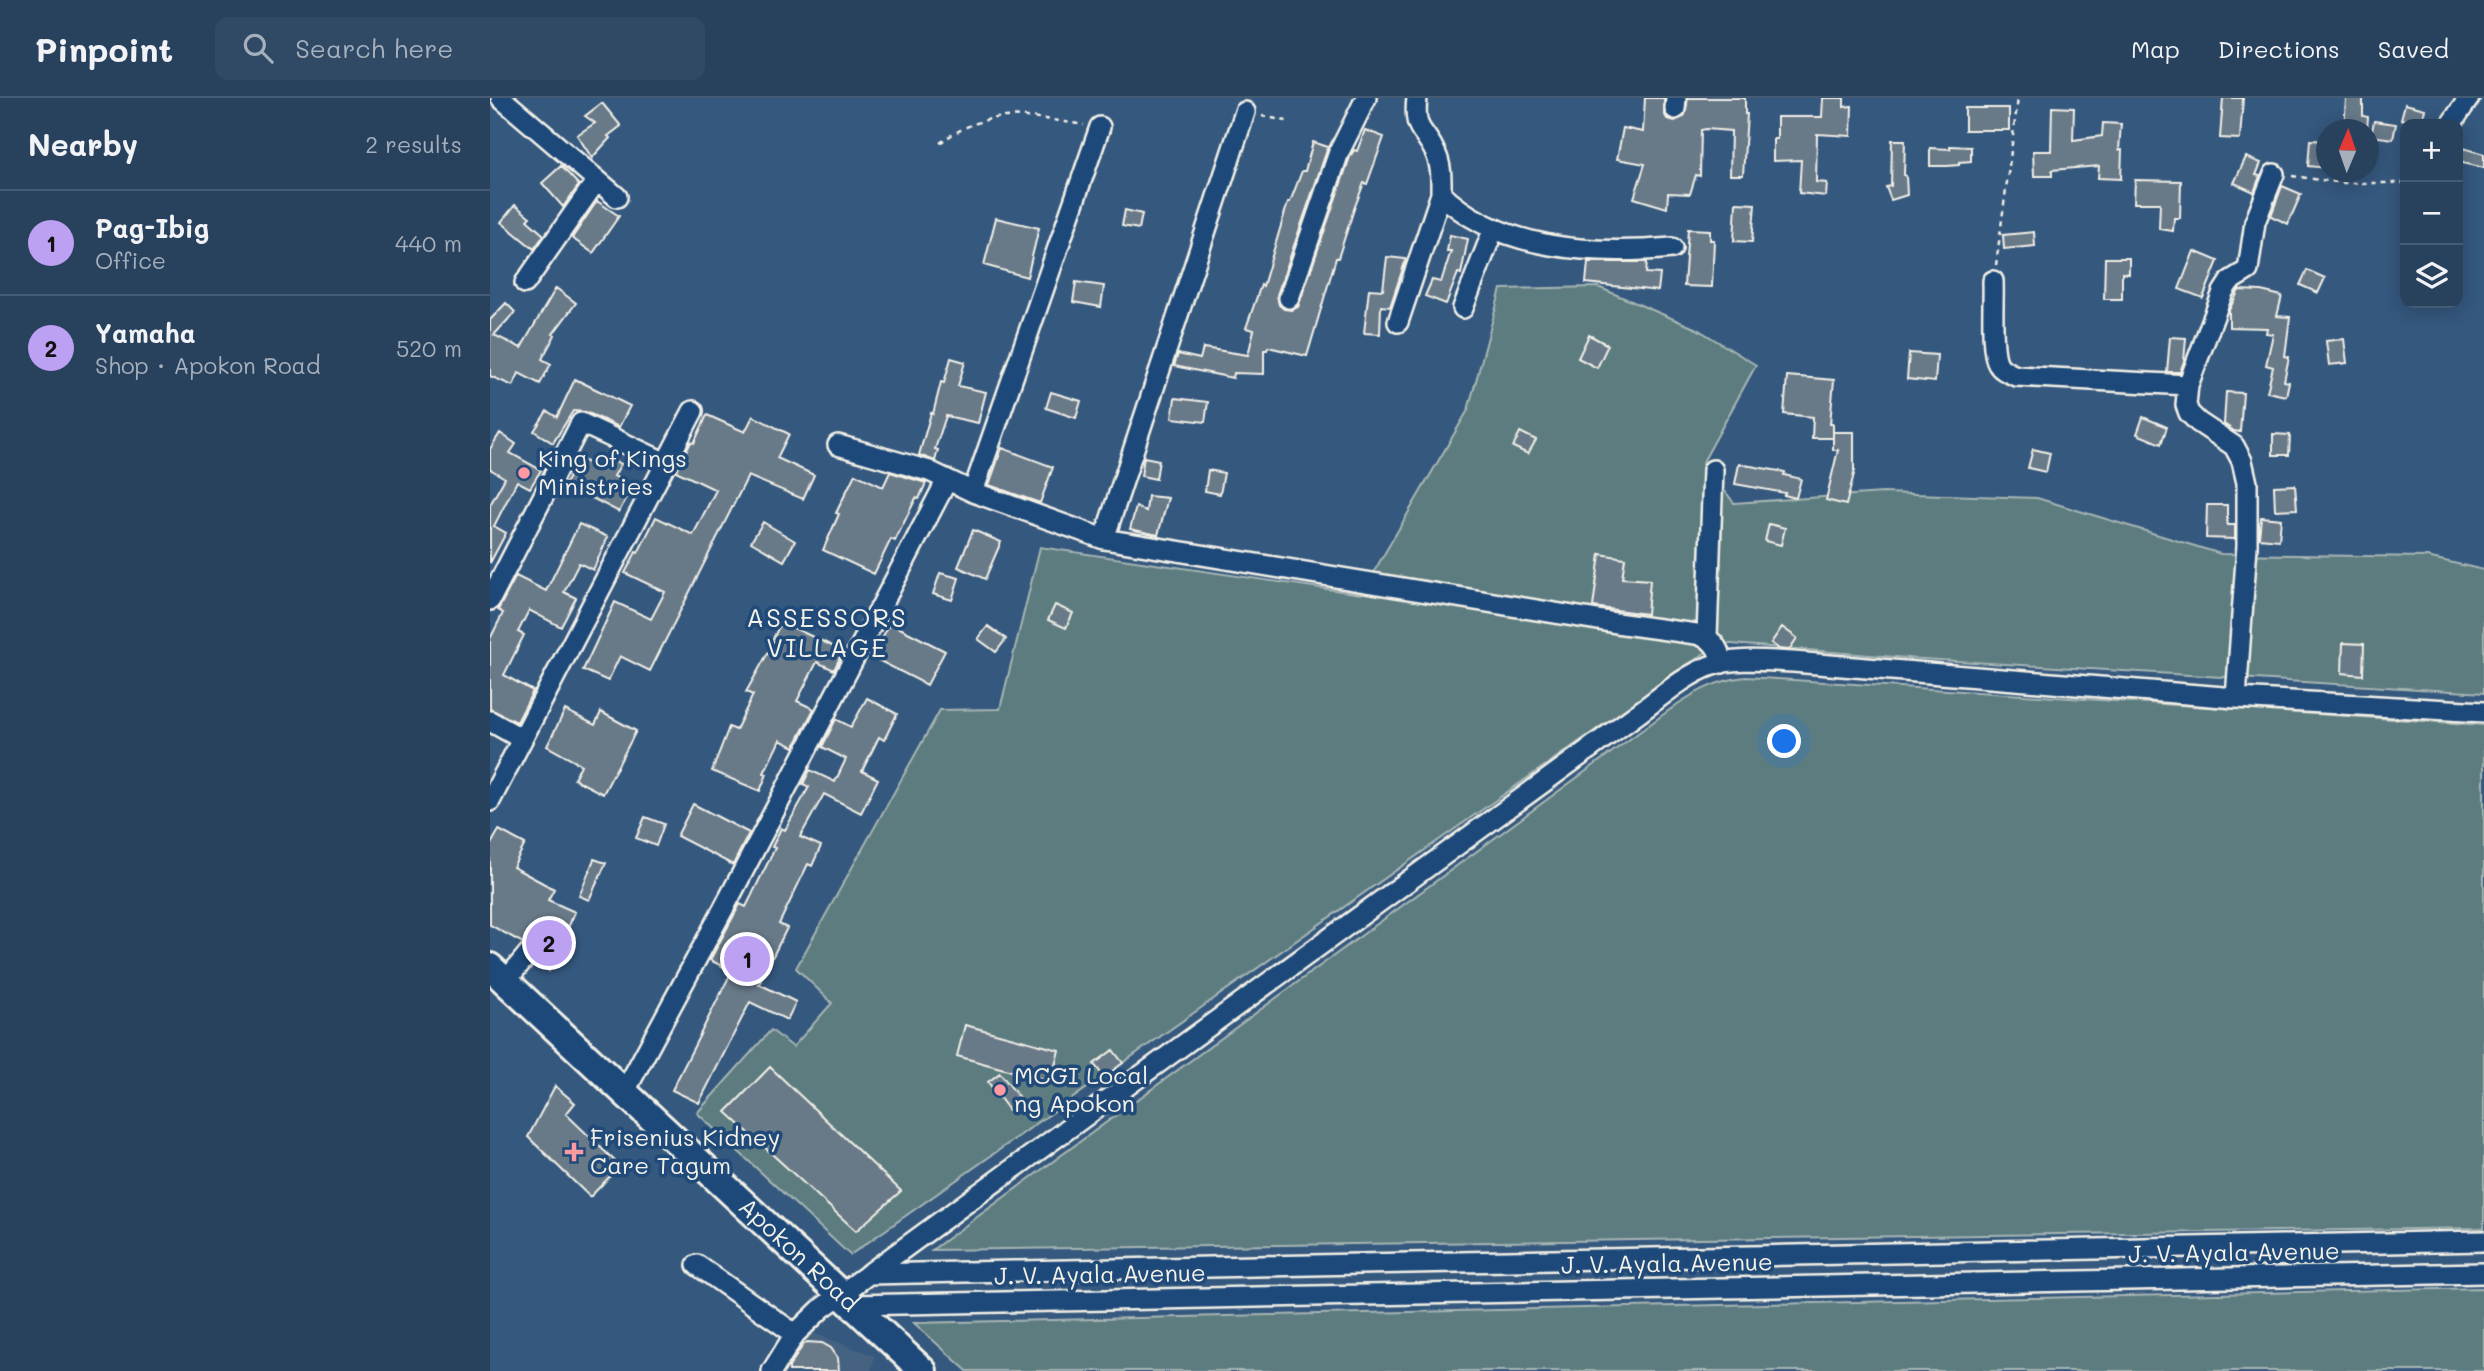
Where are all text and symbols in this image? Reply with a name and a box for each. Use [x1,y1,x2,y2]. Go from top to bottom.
search box [215,17,705,80]
text: Pinpoint [35,27,173,70]
icon: search [239,29,277,67]
text: Search here [295,31,453,65]
text: Map [2131,33,2180,64]
text: Directions [2218,33,2340,64]
text: Saved [2378,33,2449,64]
north arrow [2316,119,2379,182]
map controls [2400,119,2463,308]
button: + [2400,119,2463,182]
text: Nearby [28,124,138,164]
text: 2 results [365,129,462,159]
button: − [2400,182,2463,245]
text: Pag-Ibig [95,211,209,245]
text: 1 [46,228,56,258]
text: 440 m [395,228,462,258]
text: Office [95,245,166,275]
button: layers [2400,245,2463,308]
text: Yamaha [95,316,196,350]
text: 2 [45,333,57,363]
text: 520 m [396,333,462,363]
text: Shop · Apokon Road [95,350,321,380]
place label: King of Kings Ministries [538,442,687,501]
marker: King of Kings Ministries [516,465,532,481]
district label: ASSESSORS VILLAGE [746,600,908,664]
your location [1767,724,1801,758]
pin: 2 [526,917,572,969]
pin: 1 [724,933,770,985]
place label: MCGI Local ng Apokon [1014,1059,1148,1118]
marker: MCGI Local ng Apokon [992,1082,1008,1098]
place label: Frisenius Kidney Care Tagum [590,1121,780,1180]
marker: Frisenius Kidney Care Tagum [564,1142,584,1162]
street label: Apokon Road [733,1190,866,1317]
street label: J. V. Ayala Avenue [2128,1234,2340,1269]
street label: J. V. Ayala Avenue [1561,1245,1773,1280]
street label: J. V. Ayala Avenue [994,1256,1206,1291]

